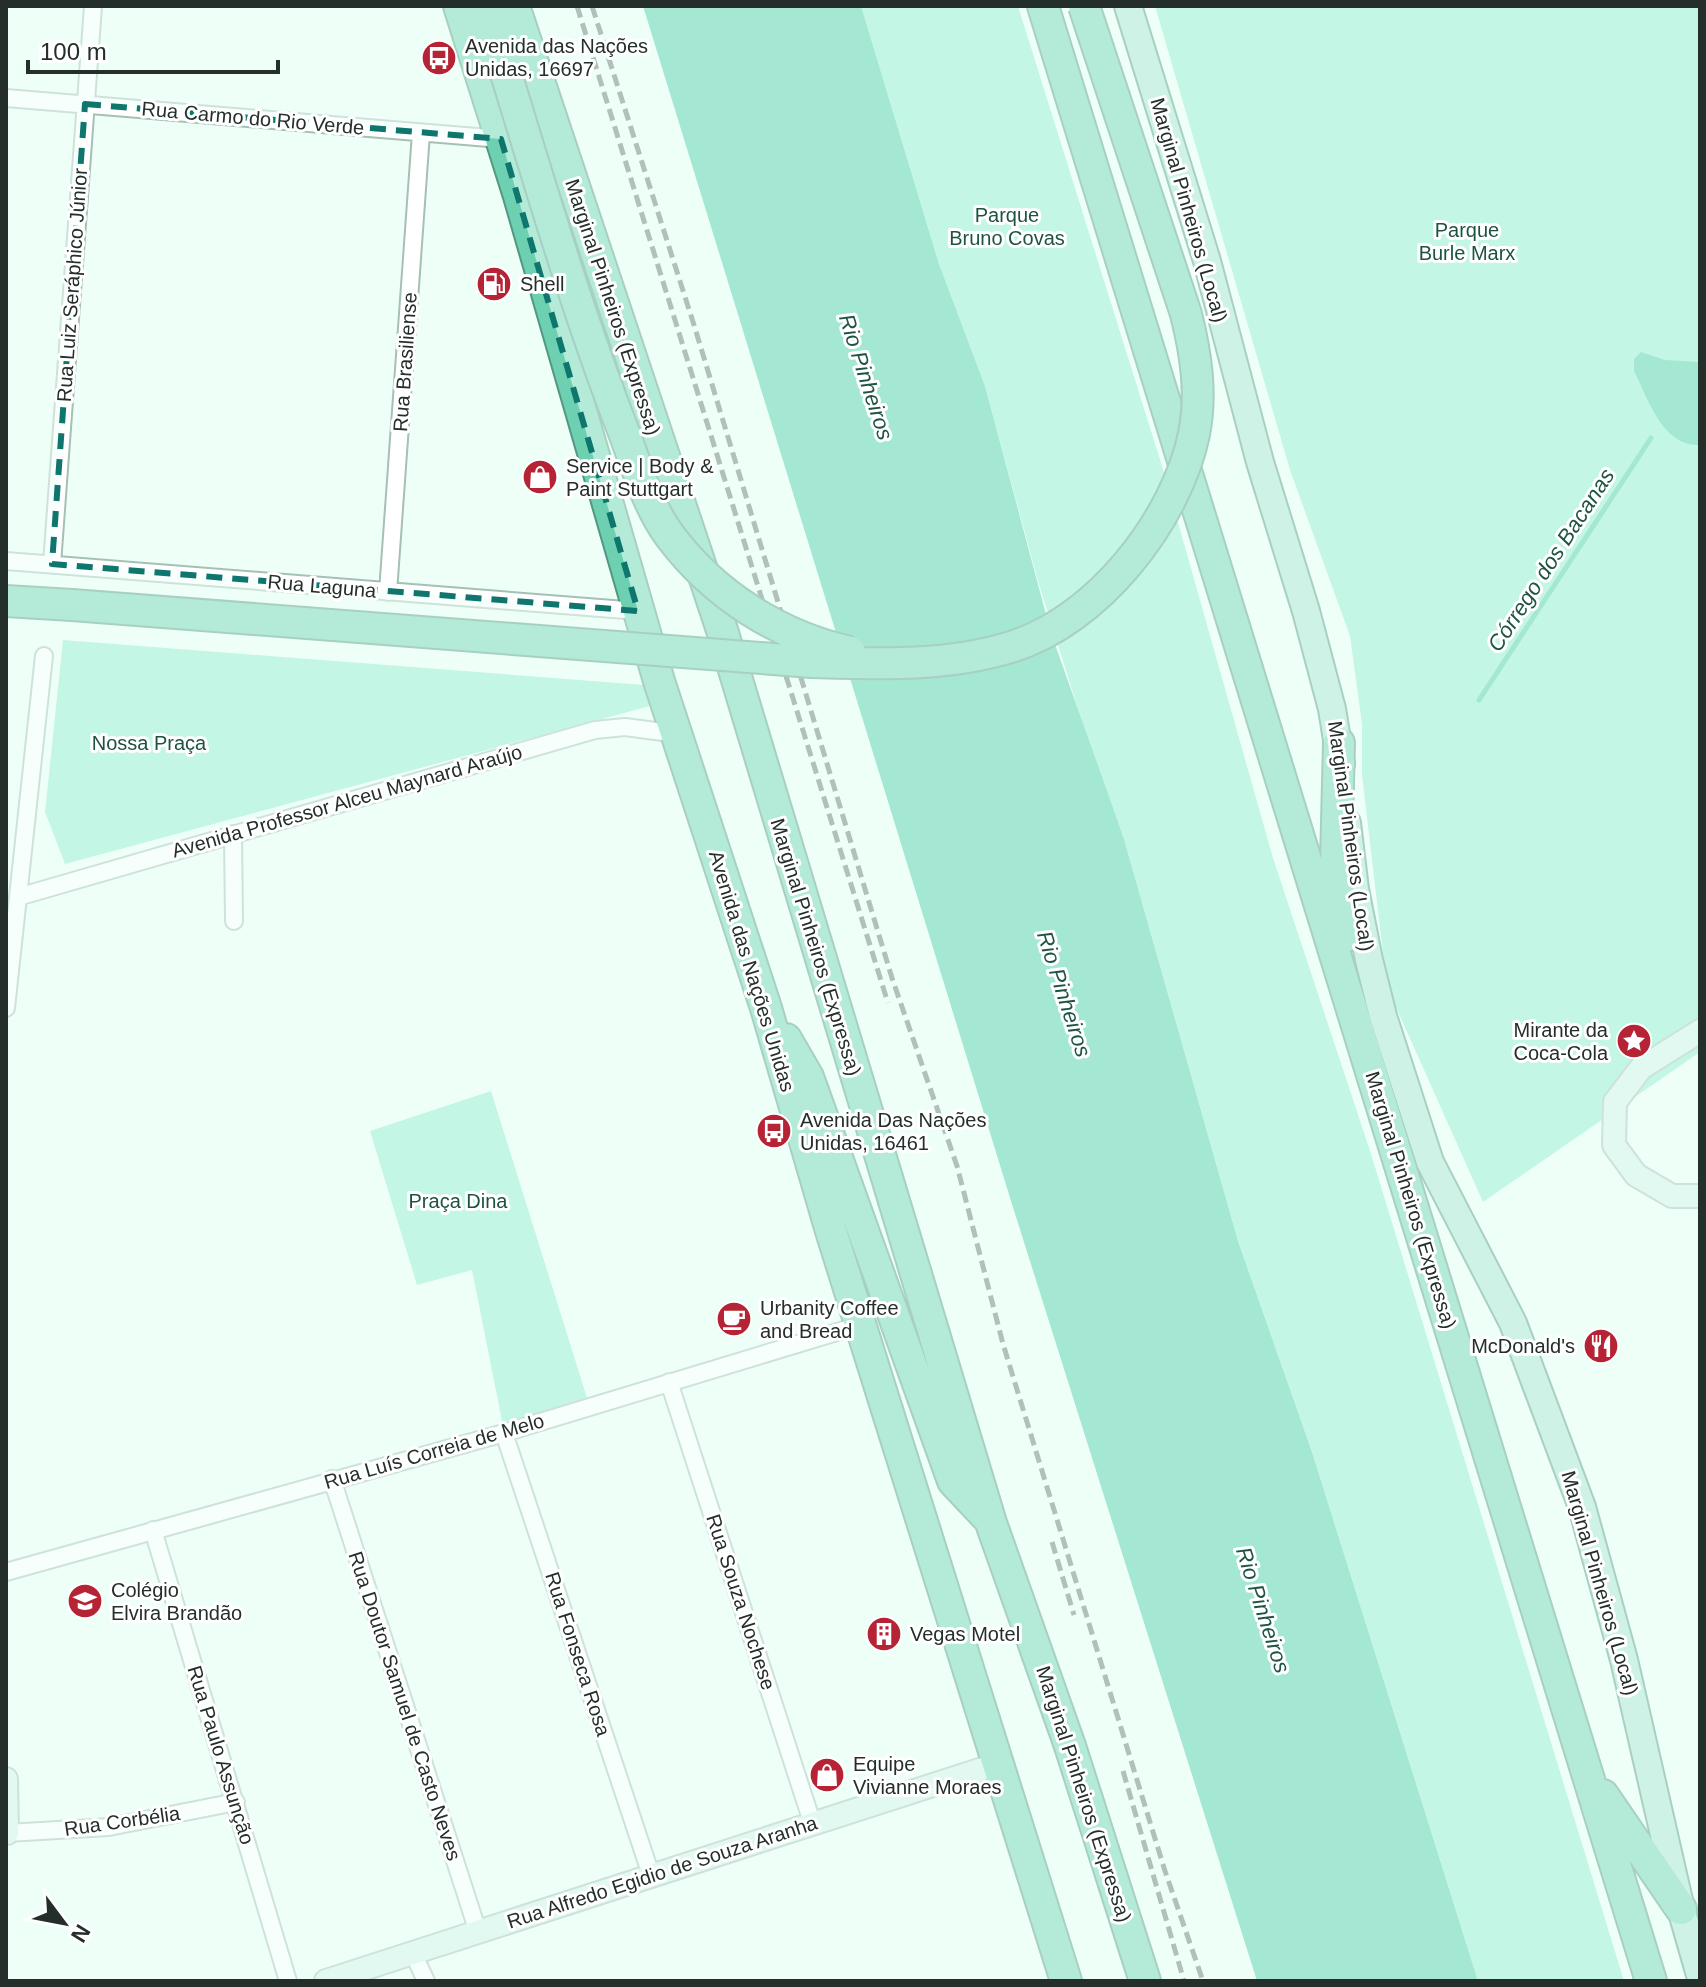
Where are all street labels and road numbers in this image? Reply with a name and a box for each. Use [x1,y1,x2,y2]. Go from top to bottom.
street label: Marginal Pinheiros (Local) [1146,95,1232,325]
street label: Rua Carmo do Rio Verde [141,97,365,139]
street label: Rua Luiz Seráphico Júnior [53,167,91,403]
street label: Marginal Pinheiros (Expressa) [561,176,665,438]
street label: Rua Brasiliense [389,291,421,433]
street label: Rua Laguna [267,570,378,602]
street label: Marginal Pinheiros (Local) [1324,719,1378,953]
street label: Avenida Professor Alceu Maynard Araújo [169,740,525,862]
street label: Marginal Pinheiros (Expressa) [766,816,866,1078]
street label: Avenida das Nações Unidas [705,848,799,1094]
street label: Marginal Pinheiros (Expressa) [1361,1069,1461,1331]
street label: Rua Luís Correia de Melo [321,1409,547,1493]
street label: Marginal Pinheiros (Local) [1557,1468,1643,1698]
street label: Rua Souza Nochese [702,1511,780,1693]
street label: Rua Doutor Samuel de Casto Neves [345,1549,465,1863]
street label: Rua Fonseca Rosa [541,1569,615,1740]
street label: Rua Paulo Assunção [183,1663,259,1847]
street label: Marginal Pinheiros (Expressa) [1032,1663,1136,1925]
street label: Rua Corbélia [63,1802,182,1840]
street label: Rua Alfredo Egidio de Souza Aranha [504,1811,821,1933]

